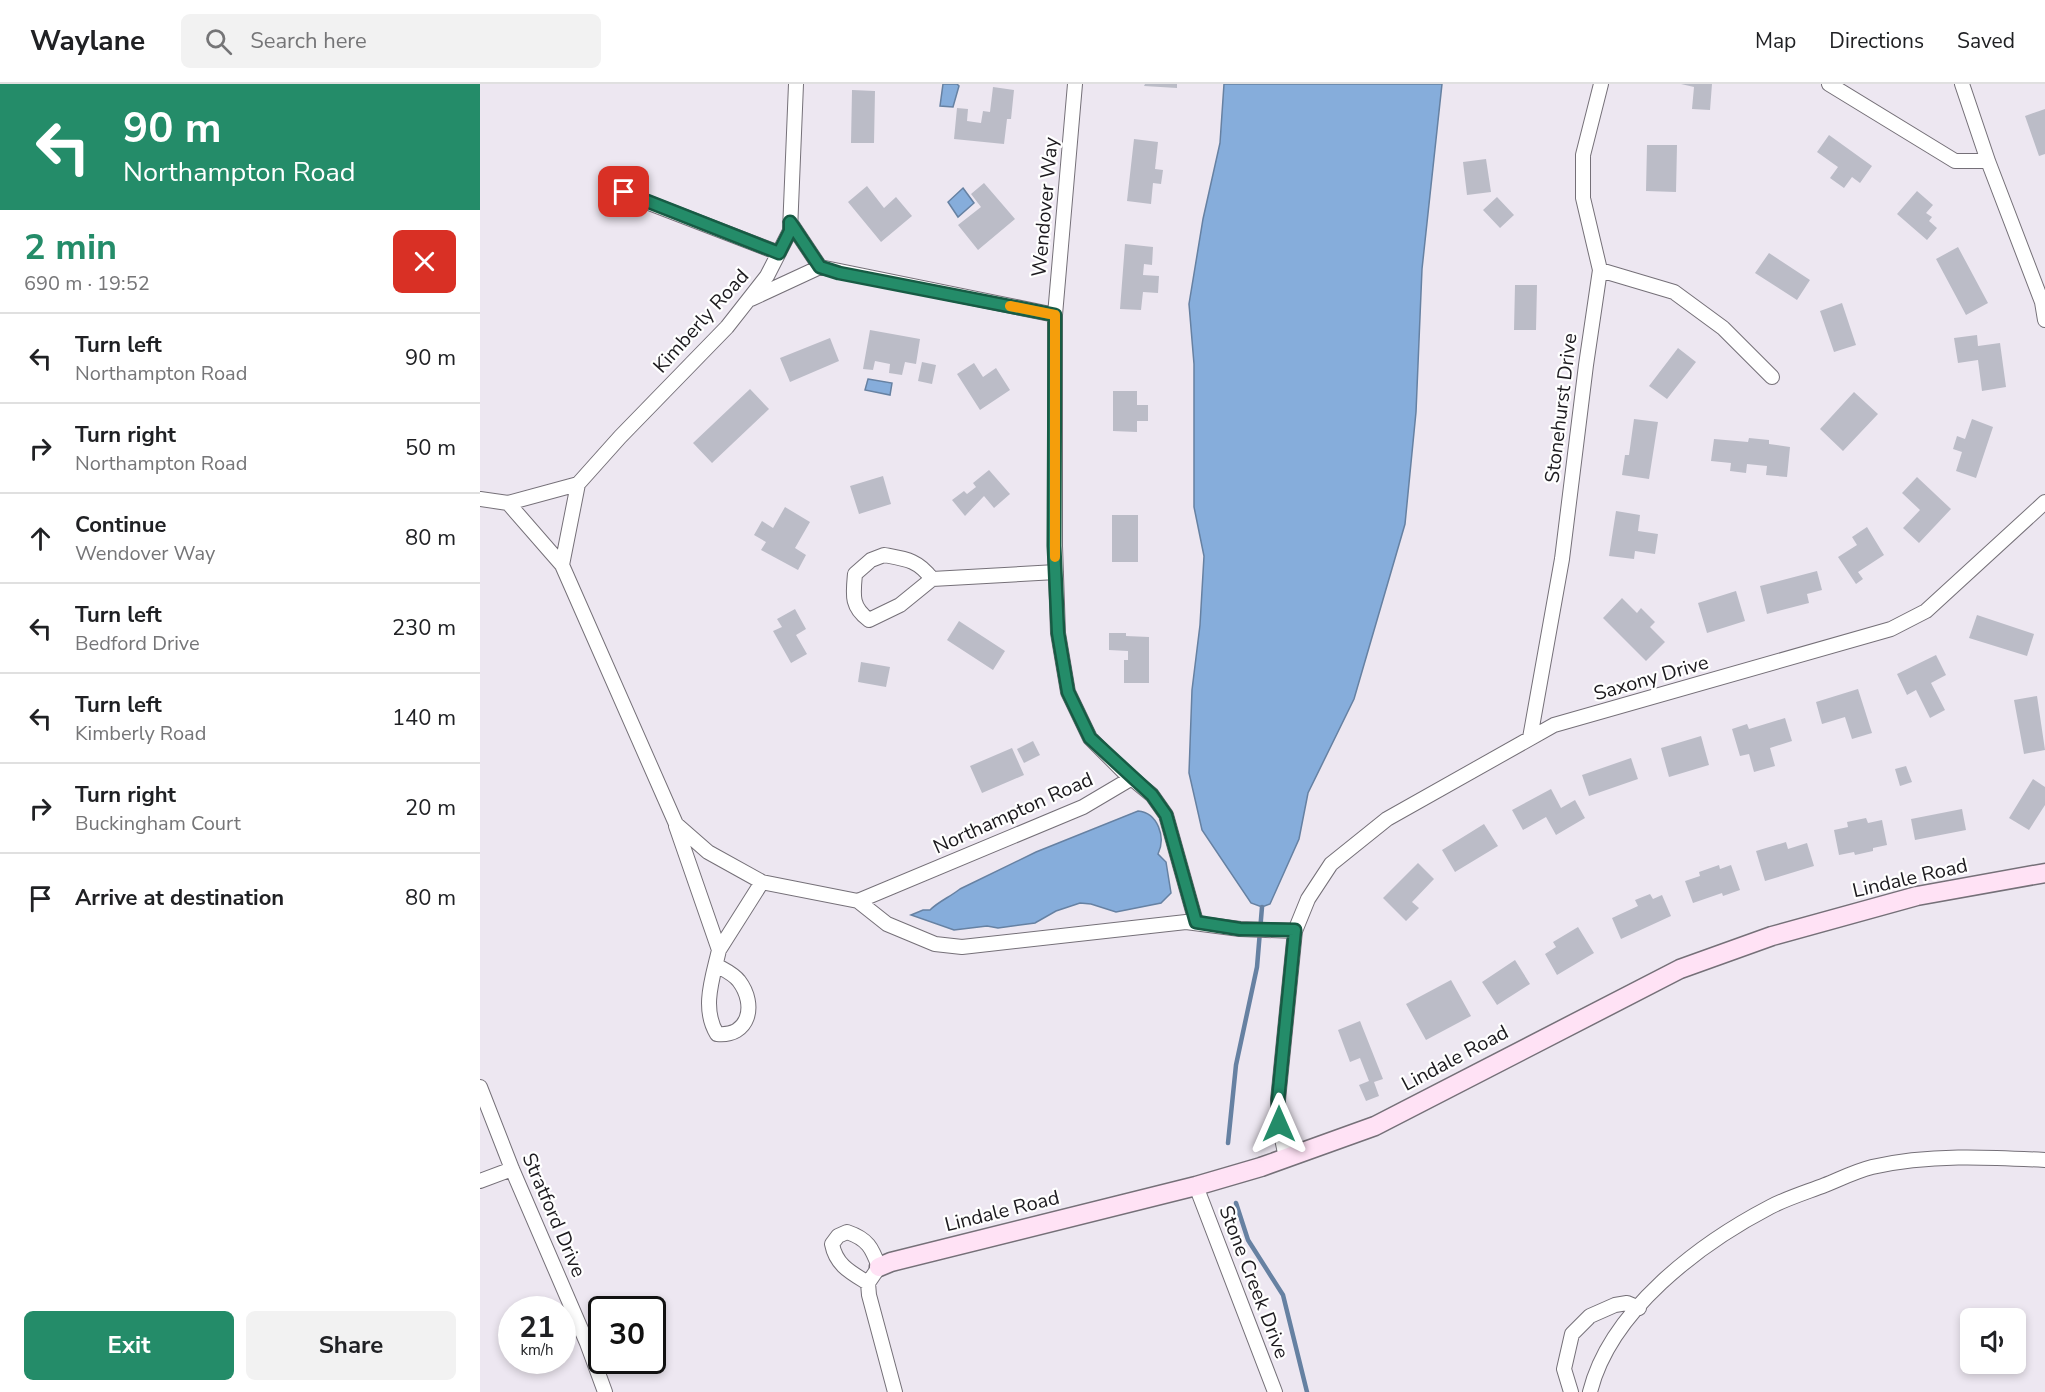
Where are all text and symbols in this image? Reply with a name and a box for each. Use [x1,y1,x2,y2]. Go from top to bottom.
search box [181,14,601,68]
text: Waylane [30,22,145,60]
icon: search [202,25,235,58]
text: Search here [250,26,367,56]
text: Map [1755,27,1796,55]
text: Directions [1829,27,1924,55]
text: Saved [1957,27,2015,55]
text: 90 m [123,100,222,157]
icon: left [24,108,102,186]
street label: Wendover Way [1025,135,1065,278]
text: Northampton Road [123,154,356,191]
pin [598,166,649,217]
icon: arrive [607,175,640,208]
text: 2 min [24,223,117,272]
button: close [393,230,456,293]
street label: Kimberly Road [647,263,755,379]
text: 690 m · 19:52 [24,270,150,297]
text: Turn left [75,330,162,360]
street label: Stonehurst Drive [1538,331,1584,485]
icon: left [24,342,57,375]
text: 90 m [405,343,456,373]
text: Northampton Road [75,360,247,387]
text: Turn right [75,420,176,450]
icon: right [24,432,57,465]
text: 50 m [405,433,456,463]
text: Northampton Road [75,450,247,477]
text: Continue [75,510,166,540]
icon: ahead [24,522,57,555]
text: 80 m [405,523,456,553]
text: Wendover Way [75,540,215,567]
text: Turn left [75,600,162,630]
icon: left [24,612,57,645]
text: 230 m [392,613,456,643]
text: Bedford Drive [75,630,200,657]
street label: Saxony Drive [1590,649,1712,707]
text: Turn left [75,690,162,720]
icon: left [24,702,57,735]
text: 140 m [392,703,456,733]
text: Kimberly Road [75,720,206,747]
street label: Northampton Road [929,766,1097,860]
text: Turn right [75,780,176,810]
icon: right [24,792,57,825]
text: 20 m [405,793,456,823]
text: Buckingham Court [75,810,241,837]
street label: Lindale Road [1850,852,1970,904]
icon: arrive [24,882,57,915]
text: Arrive at destination [75,883,284,913]
text: 80 m [405,883,456,913]
street label: Lindale Road [1397,1019,1513,1097]
position arrow [1247,1092,1311,1156]
street label: Stratford Drive [516,1149,592,1281]
street label: Lindale Road [942,1184,1062,1238]
street label: Stone Creek Drive [1212,1202,1296,1362]
speed limit sign: 30 [588,1296,666,1374]
text: 21 [519,1307,555,1348]
map controls [1960,1308,2026,1374]
button: sound [1960,1308,2026,1374]
button: Exit [24,1311,234,1380]
button: Share [246,1311,456,1380]
text: km/h [520,1340,554,1360]

